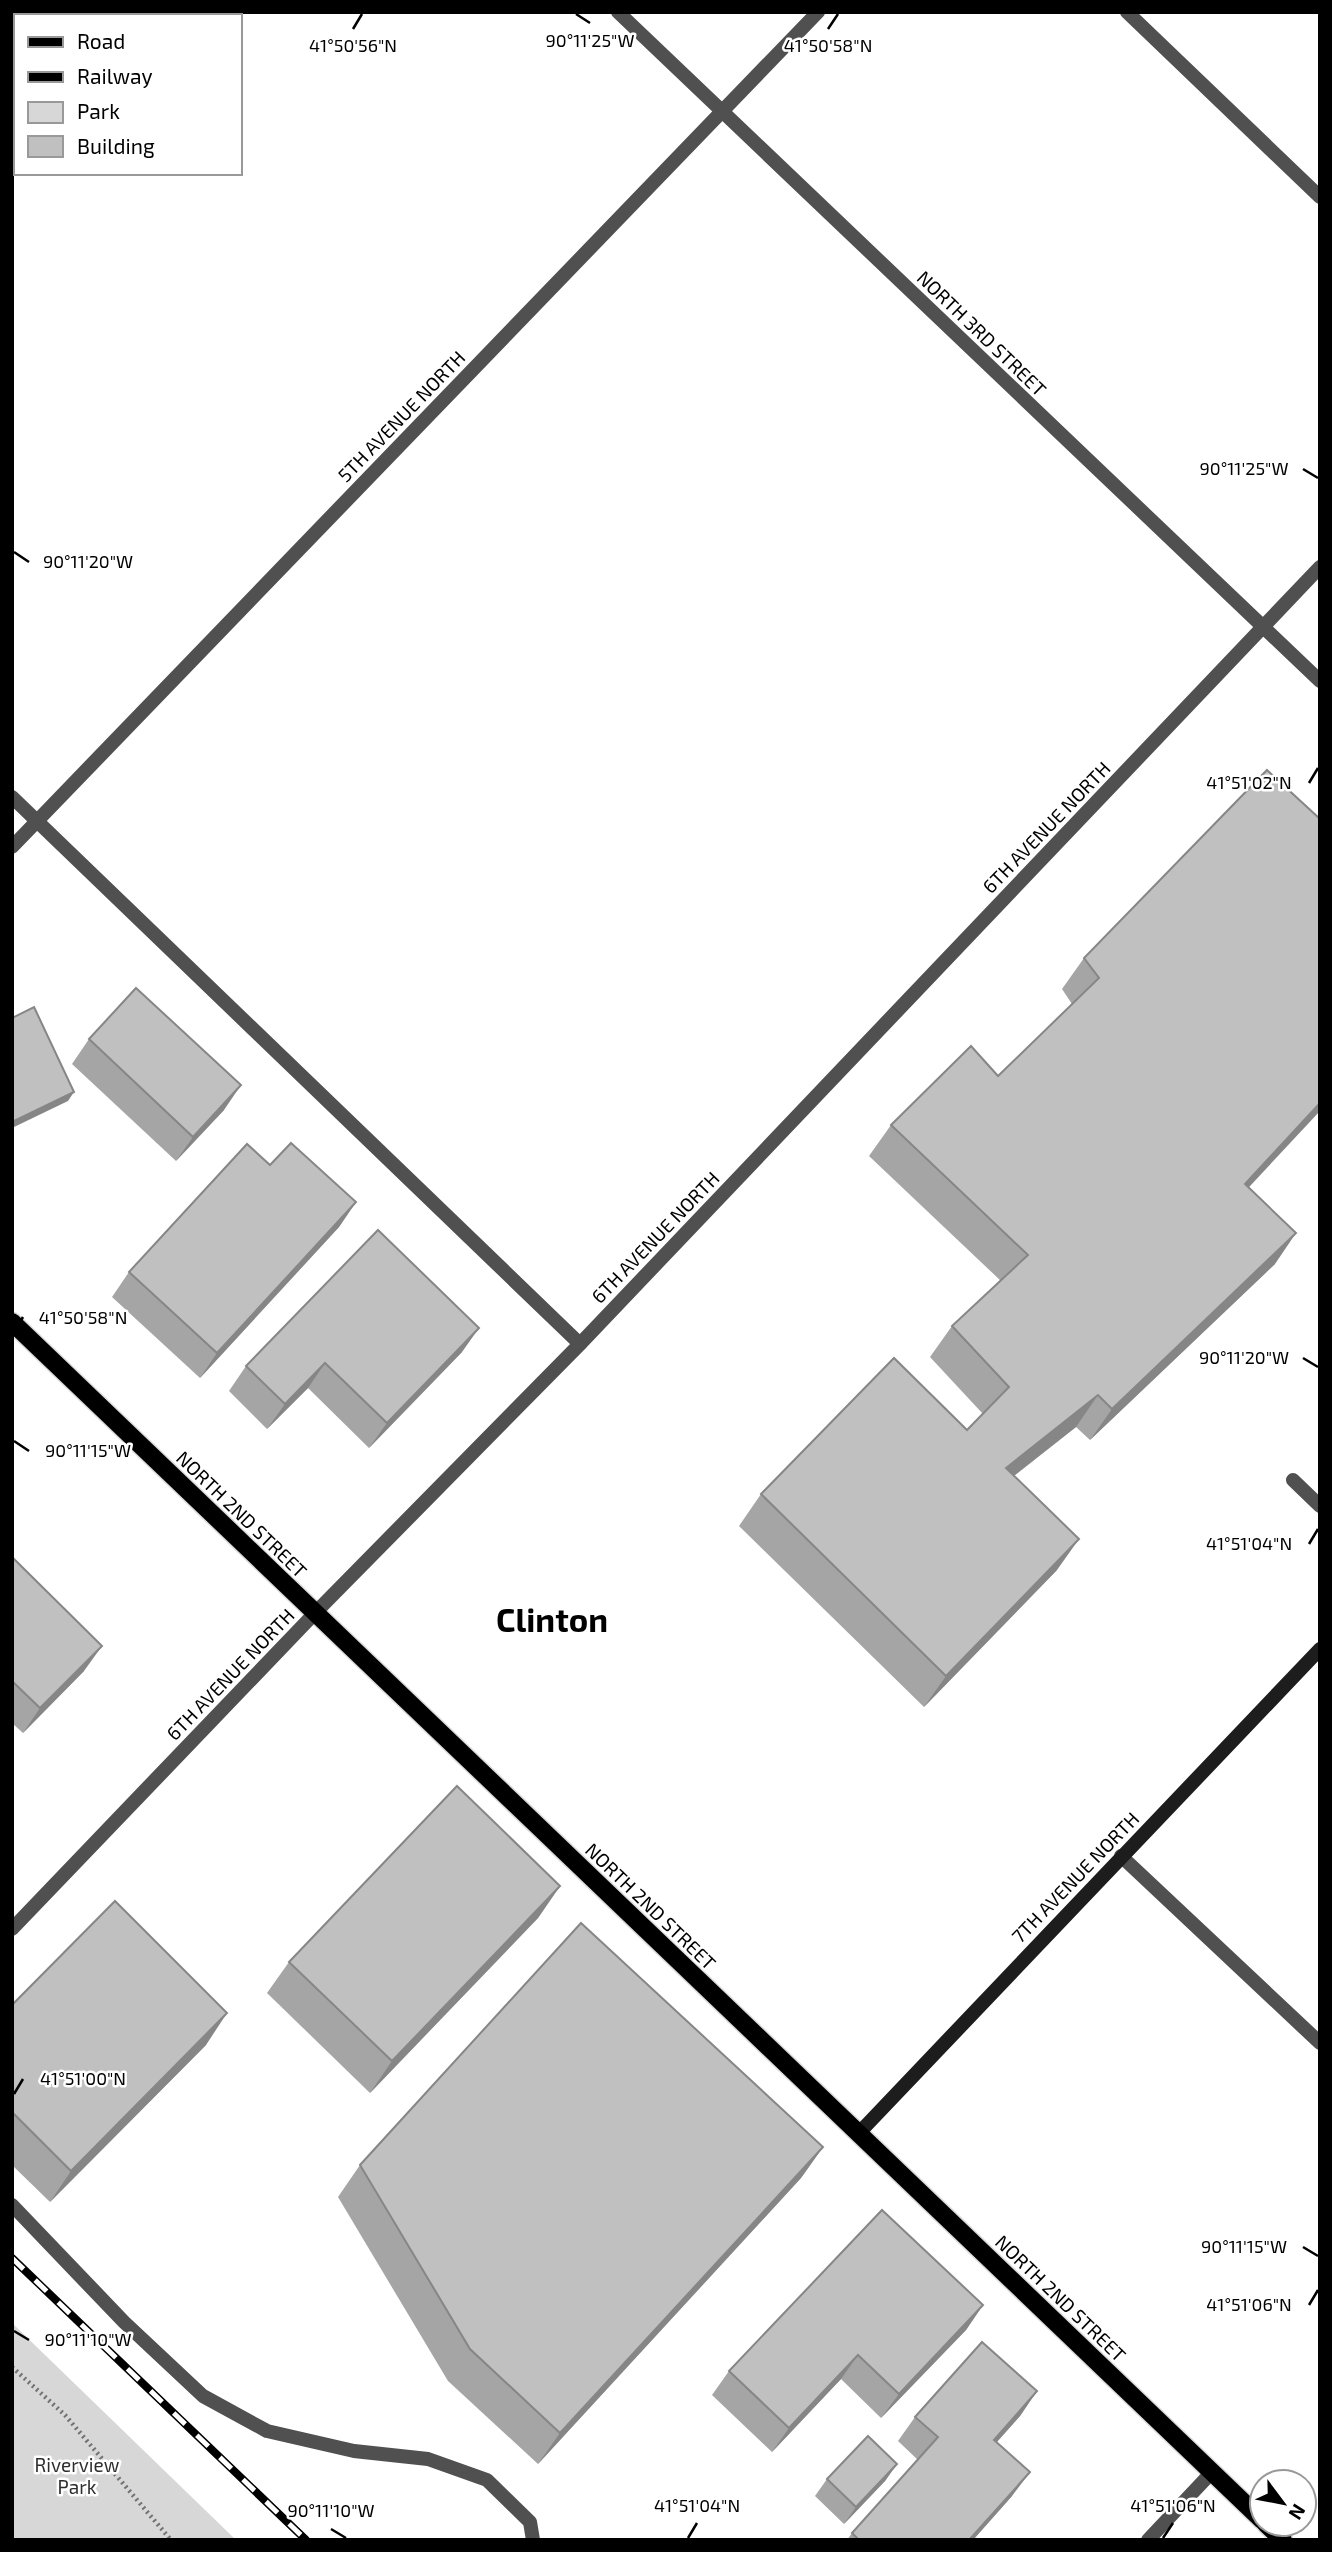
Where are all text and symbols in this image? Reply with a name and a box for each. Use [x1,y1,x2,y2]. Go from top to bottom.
legend [14,14,242,175]
text: Road [77,28,125,53]
text: 90°11'25"W [546,29,634,51]
text: 41°50'56"N [309,34,397,56]
text: 41°50'58"N [784,34,872,56]
text: Railway [77,63,153,88]
text: Park [77,98,120,123]
text: Building [77,133,155,158]
street label: NORTH 3RD STREET [913,266,1051,400]
street label: 5TH AVENUE NORTH [333,346,469,486]
text: 90°11'25"W [1200,457,1288,479]
text: 90°11'20"W [43,550,133,572]
street label: 6TH AVENUE NORTH [977,756,1115,898]
text: 41°51'02"N [1206,771,1292,793]
street label: 6TH AVENUE NORTH [586,1166,724,1308]
text: 41°50'58"N [39,1306,127,1328]
text: 90°11'20"W [1199,1346,1289,1368]
text: 90°11'15"W [45,1439,131,1461]
street label: NORTH 2ND STREET [172,1446,312,1582]
text: 41°51'04"N [1206,1532,1292,1554]
district label: Clinton [496,1599,608,1639]
street label: 6TH AVENUE NORTH [161,1603,299,1745]
street label: 7TH AVENUE NORTH [1007,1807,1143,1947]
street label: NORTH 2ND STREET [581,1838,721,1974]
text: 41°51'00"N [40,2067,126,2089]
street label: NORTH 2ND STREET [991,2230,1131,2366]
text: 90°11'15"W [1201,2235,1287,2257]
text: 41°51'06"N [1206,2293,1292,2315]
text: 90°11'10"W [44,2328,132,2350]
park label: Riverview Park [35,2453,120,2498]
north arrow [1248,2468,1318,2538]
text: 41°51'04"N [654,2494,740,2516]
text: 41°51'06"N [1130,2494,1216,2516]
text: 90°11'10"W [287,2499,375,2521]
text: N [1284,2500,1311,2524]

